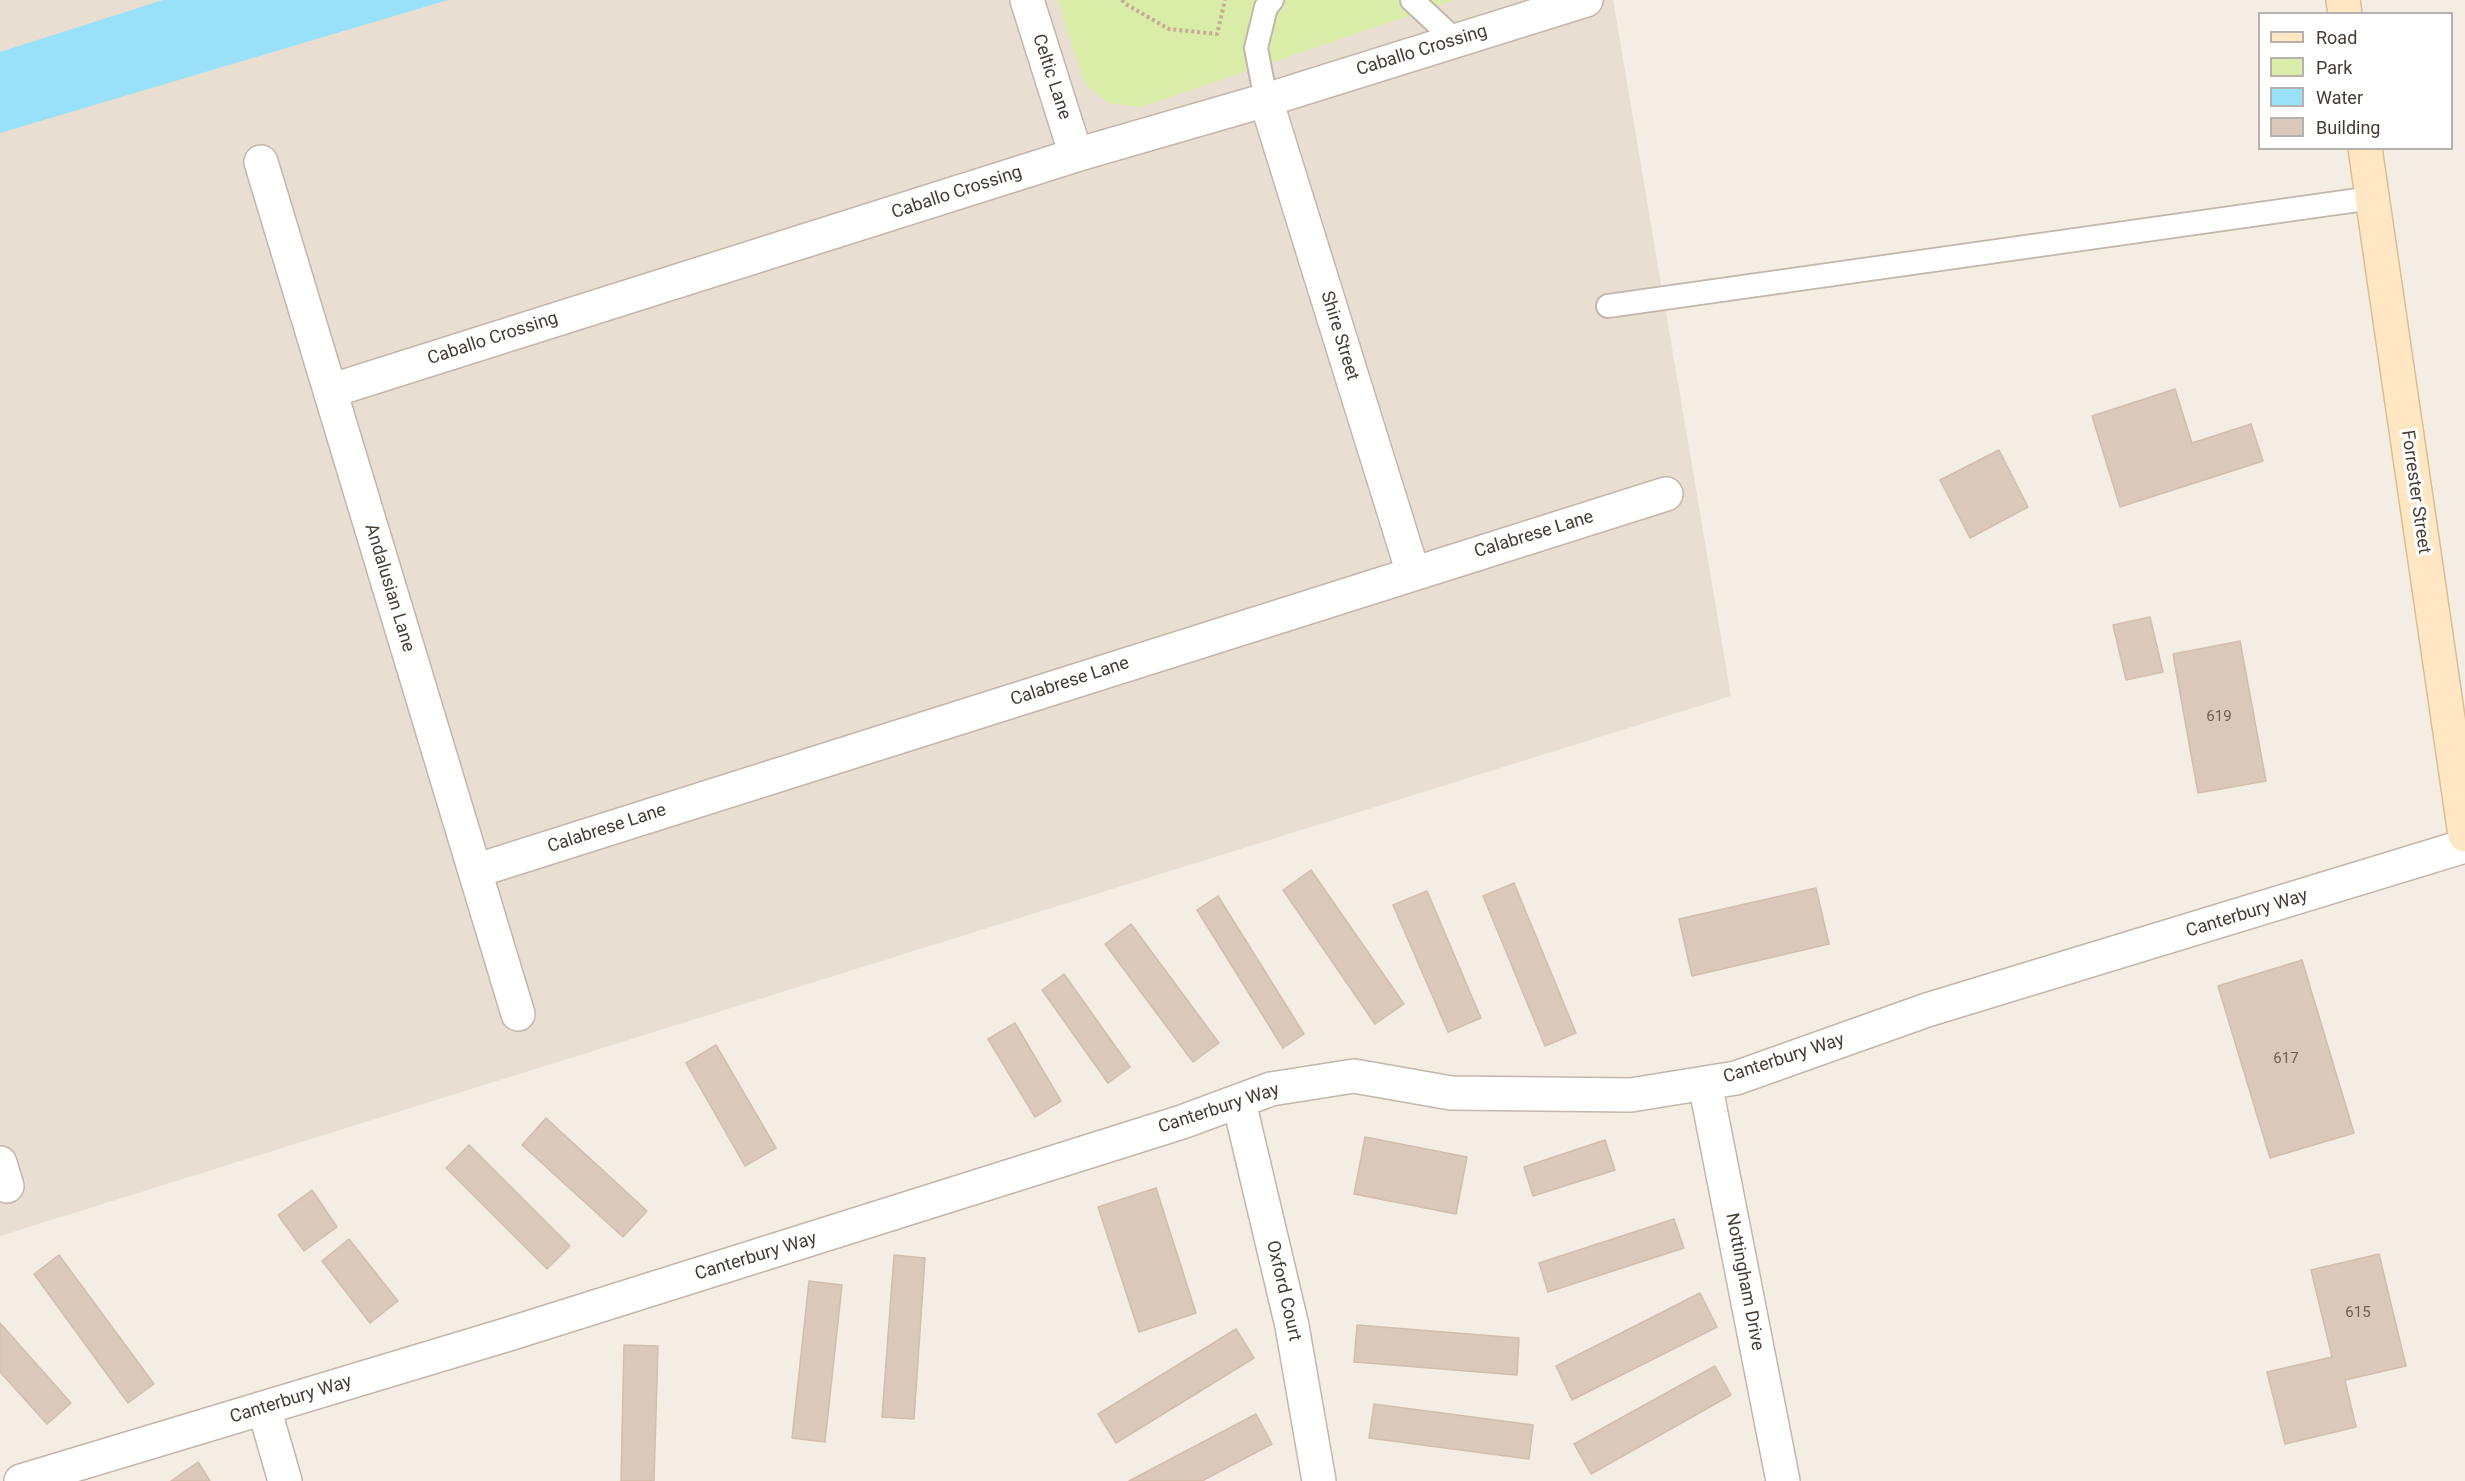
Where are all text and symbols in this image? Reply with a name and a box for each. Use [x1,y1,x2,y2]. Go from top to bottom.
legend [2258,12,2453,150]
street label: Caballo Crossing [1354,21,1490,81]
text: Road [2316,27,2357,48]
street label: Celtic Lane [1027,31,1075,123]
text: Park [2316,57,2352,78]
text: Water [2316,87,2363,108]
text: Building [2316,117,2380,138]
street label: Caballo Crossing [889,162,1025,224]
street label: Shire Street [1315,289,1363,383]
street label: Caballo Crossing [425,308,561,370]
street label: Forrester Street [2396,429,2434,555]
street label: Calabrese Lane [1472,507,1596,563]
street label: Andalusian Lane [359,521,419,655]
street label: Calabrese Lane [1008,653,1132,711]
house number: 619 [2206,708,2232,726]
street label: Calabrese Lane [545,800,669,858]
street label: Canterbury Way [2184,885,2310,943]
street label: Canterbury Way [1721,1029,1847,1089]
house number: 617 [2273,1050,2299,1068]
street label: Canterbury Way [1156,1079,1282,1139]
street label: Nottingham Drive [1720,1211,1768,1353]
street label: Canterbury Way [693,1228,819,1286]
street label: Oxford Court [1261,1239,1305,1343]
house number: 615 [2345,1304,2371,1322]
street label: Canterbury Way [228,1371,354,1429]

